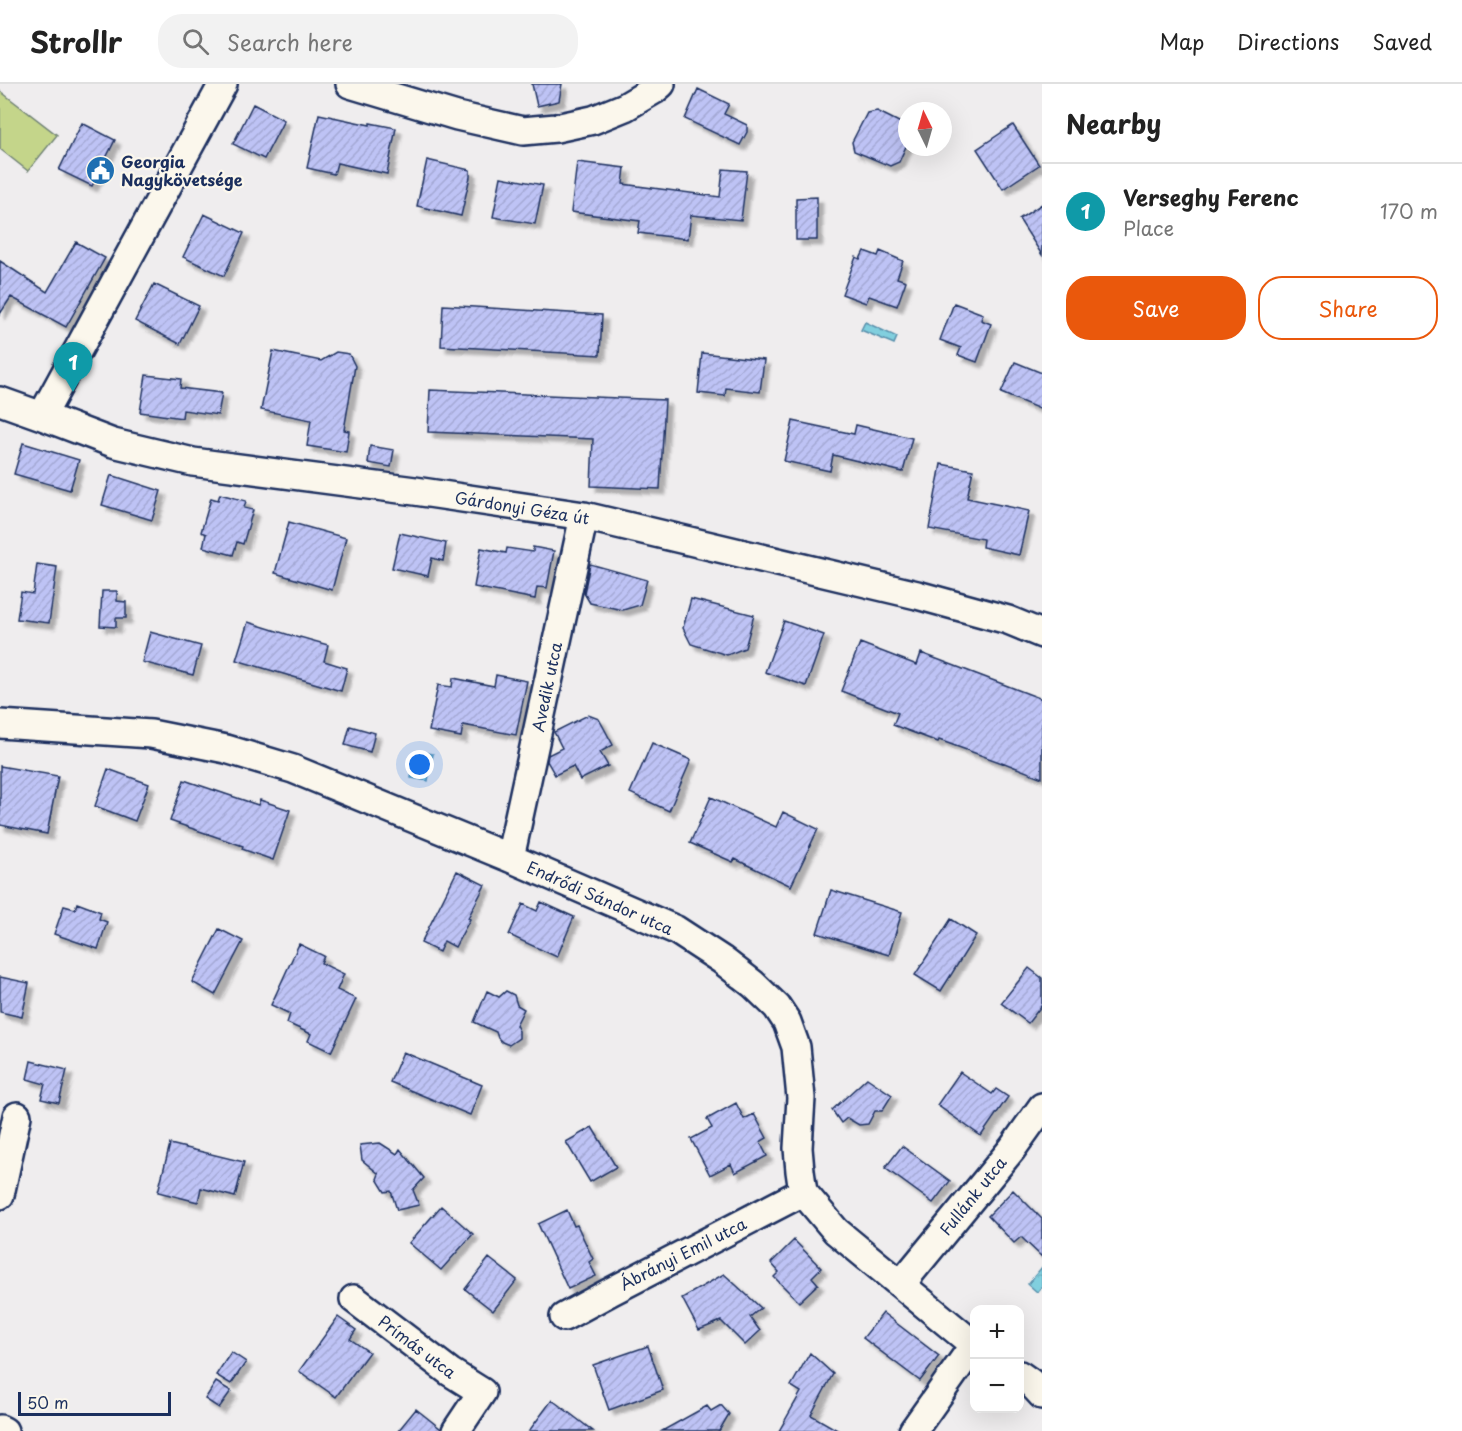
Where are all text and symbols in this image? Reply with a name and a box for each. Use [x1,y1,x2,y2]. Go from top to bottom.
search box [158,14,578,68]
text: Strollr [30,20,122,63]
icon: search [179,25,212,58]
text: Search here [227,25,353,58]
text: Map [1159,25,1204,57]
text: Directions [1237,25,1339,57]
text: Saved [1372,25,1432,57]
north arrow [898,102,952,156]
text: Nearby [1066,104,1161,143]
place label: Georgia Nagykövetsége [121,149,243,191]
public building icon: Georgia Nagykövetsége [84,155,116,187]
text: Verseghy Ferenc [1123,180,1299,213]
text: 1 [1081,196,1090,226]
text: 170 m [1380,196,1438,226]
text: Place [1123,213,1174,243]
button: Save [1066,276,1246,340]
button: Share [1258,276,1438,340]
pin: 1 [54,342,92,392]
street label: Gárdonyi Géza út [453,485,592,530]
street label: Avedik utca [525,640,567,734]
your location [405,750,434,779]
street label: Endrődi Sándor utca [523,854,677,940]
street label: Fullánk utca [933,1151,1011,1240]
street label: Ábrányi Emil utca [615,1211,750,1295]
map controls [970,1305,1024,1413]
button: + [970,1305,1024,1359]
street label: Prímás utca [373,1309,462,1384]
button: − [970,1359,1024,1413]
scale bar [18,1389,171,1416]
text: 50 m [27,1390,68,1414]

